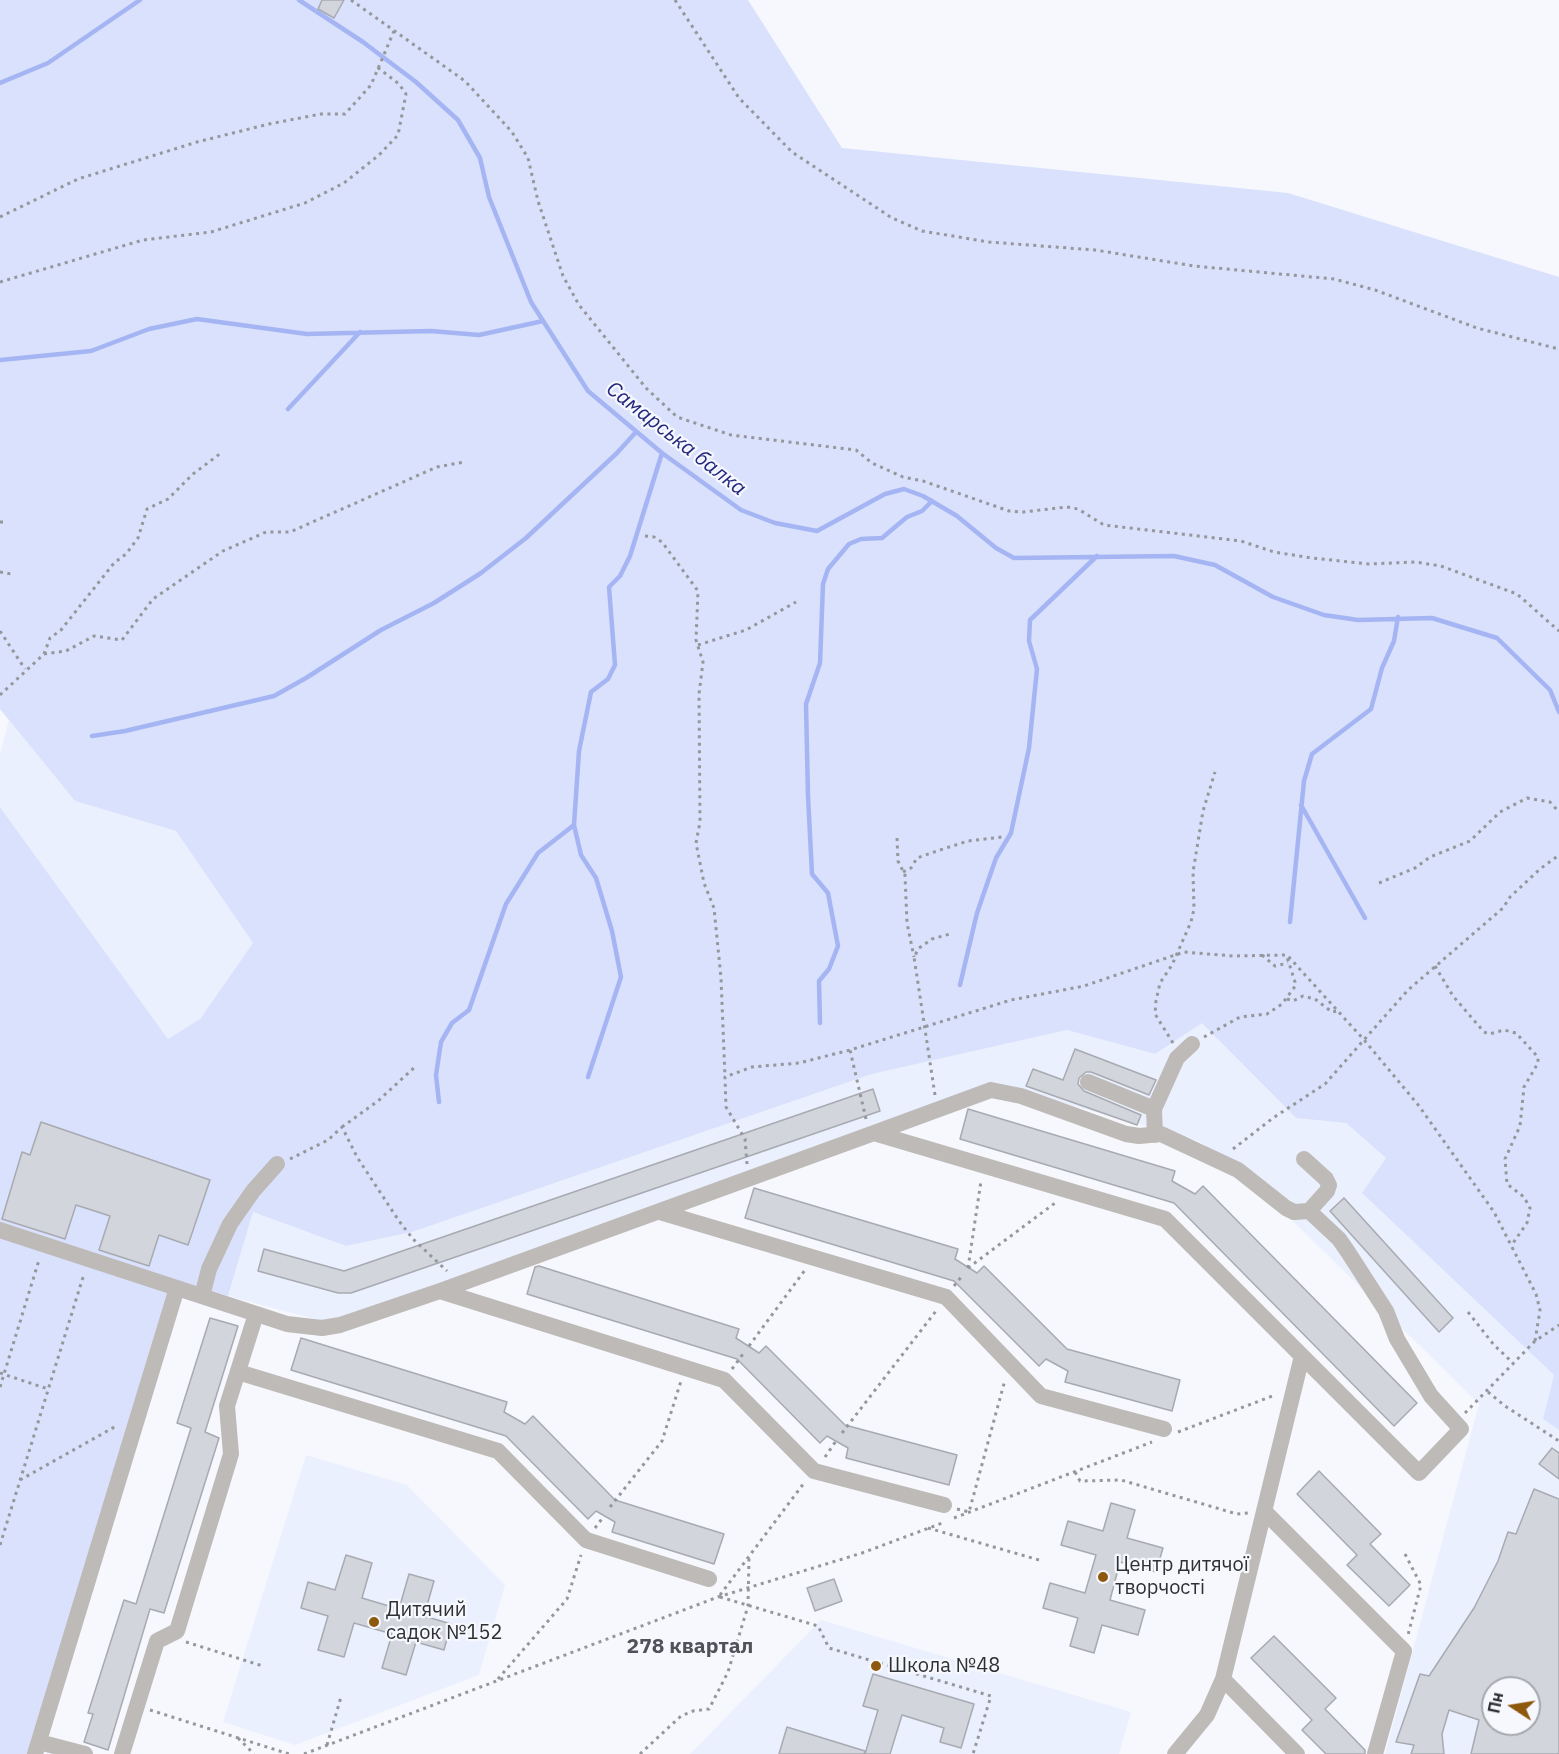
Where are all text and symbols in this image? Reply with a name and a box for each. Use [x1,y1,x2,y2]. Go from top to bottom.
water label: Самарська балка [601,377,751,501]
place label: Центр дитячої творчості [1115,1553,1249,1600]
marker: Центр дитячої творчості [1096,1570,1110,1584]
place label: Дитячий садок №152 [386,1598,503,1645]
marker: Дитячий садок №152 [367,1615,381,1629]
district label: 278 квартал [627,1634,753,1660]
place label: Школа №48 [888,1654,1000,1678]
marker: Школа №48 [869,1659,883,1673]
north arrow [1481,1676,1541,1736]
text: Пн [1483,1690,1507,1715]

